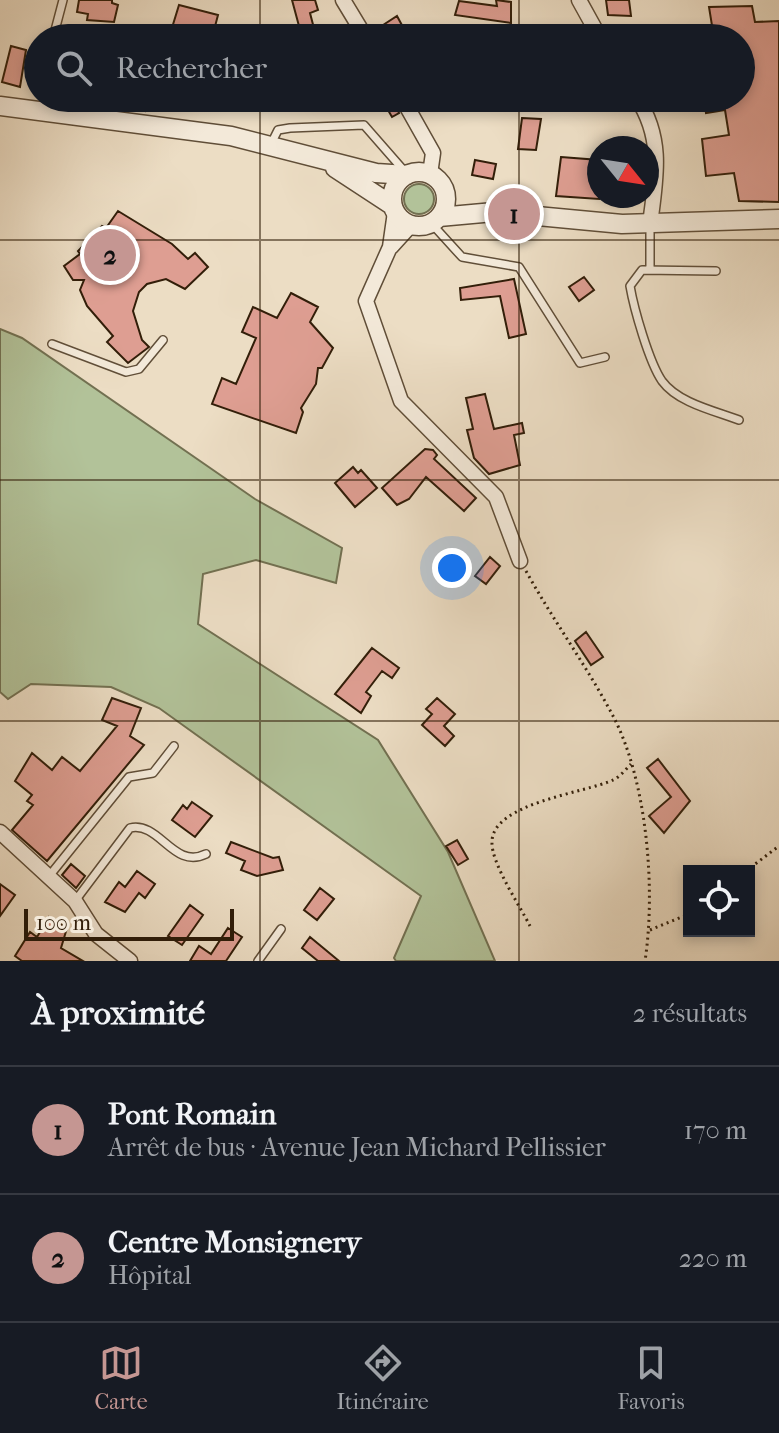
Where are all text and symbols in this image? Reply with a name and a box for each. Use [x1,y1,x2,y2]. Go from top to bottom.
search box [24,24,755,112]
icon: search [52,46,96,90]
text: Rechercher [116,51,267,86]
north arrow [587,136,659,208]
pin: 1 [488,184,540,244]
pin: 2 [84,225,136,285]
your location [432,548,472,588]
map controls [683,865,755,937]
button: locate [683,865,755,937]
scale bar [24,905,234,941]
text: 100 m [36,910,91,936]
text: À proximité [32,993,205,1033]
text: 2 résultats [633,998,747,1029]
text: Pont Romain [108,1097,276,1132]
text: 1 [53,1115,63,1146]
text: 170 m [684,1115,747,1146]
text: Arrêt de bus · Avenue Jean Michard Pellissier [108,1132,606,1163]
text: Centre Monsignery [108,1225,361,1260]
text: 2 [51,1243,65,1274]
text: 220 m [679,1243,747,1274]
text: Hôpital [108,1260,191,1291]
tab: Carte [94,1341,148,1415]
tab: Itinéraire [336,1341,429,1415]
tab: Favoris [618,1341,685,1415]

